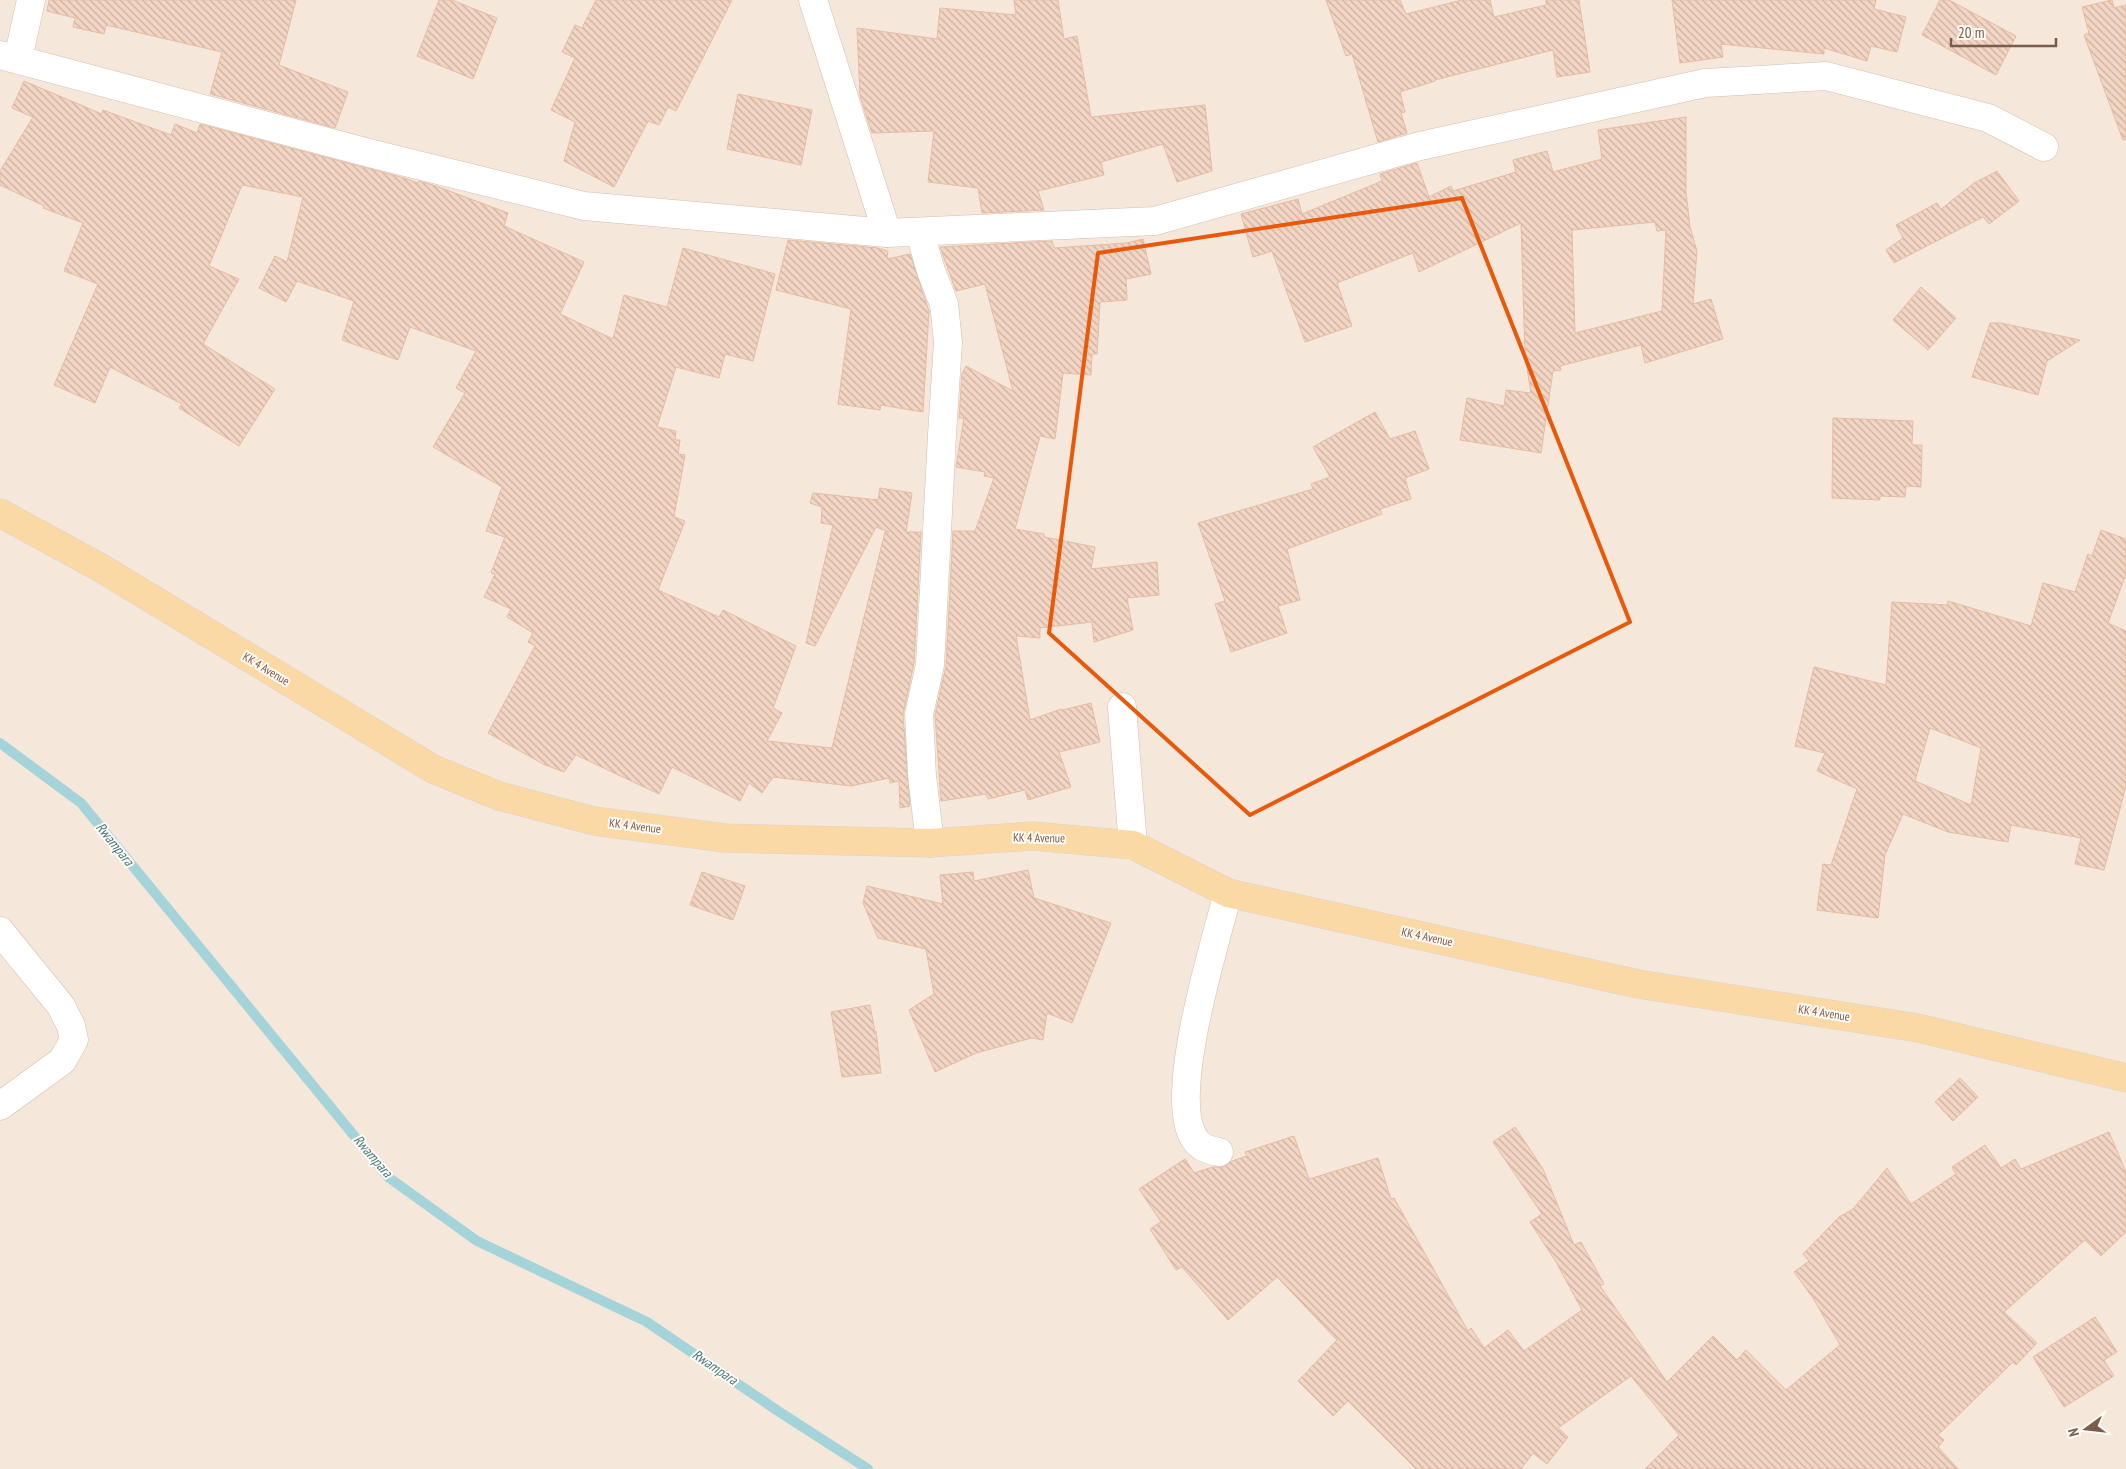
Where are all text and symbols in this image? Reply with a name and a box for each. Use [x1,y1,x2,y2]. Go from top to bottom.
scale bar [1951,15,2056,47]
text: 20 m [1958,23,1984,42]
street label: KK 4 Avenue [240,649,292,688]
street label: KK 4 Avenue [608,815,662,836]
water label: Rwampara [92,819,139,870]
street label: KK 4 Avenue [1013,830,1065,845]
street label: KK 4 Avenue [1400,924,1454,949]
street label: KK 4 Avenue [1797,1001,1851,1024]
water label: Rwampara [350,1131,397,1182]
water label: Rwampara [689,1345,742,1389]
north arrow [2061,1404,2111,1454]
text: N [2064,1426,2083,1438]

